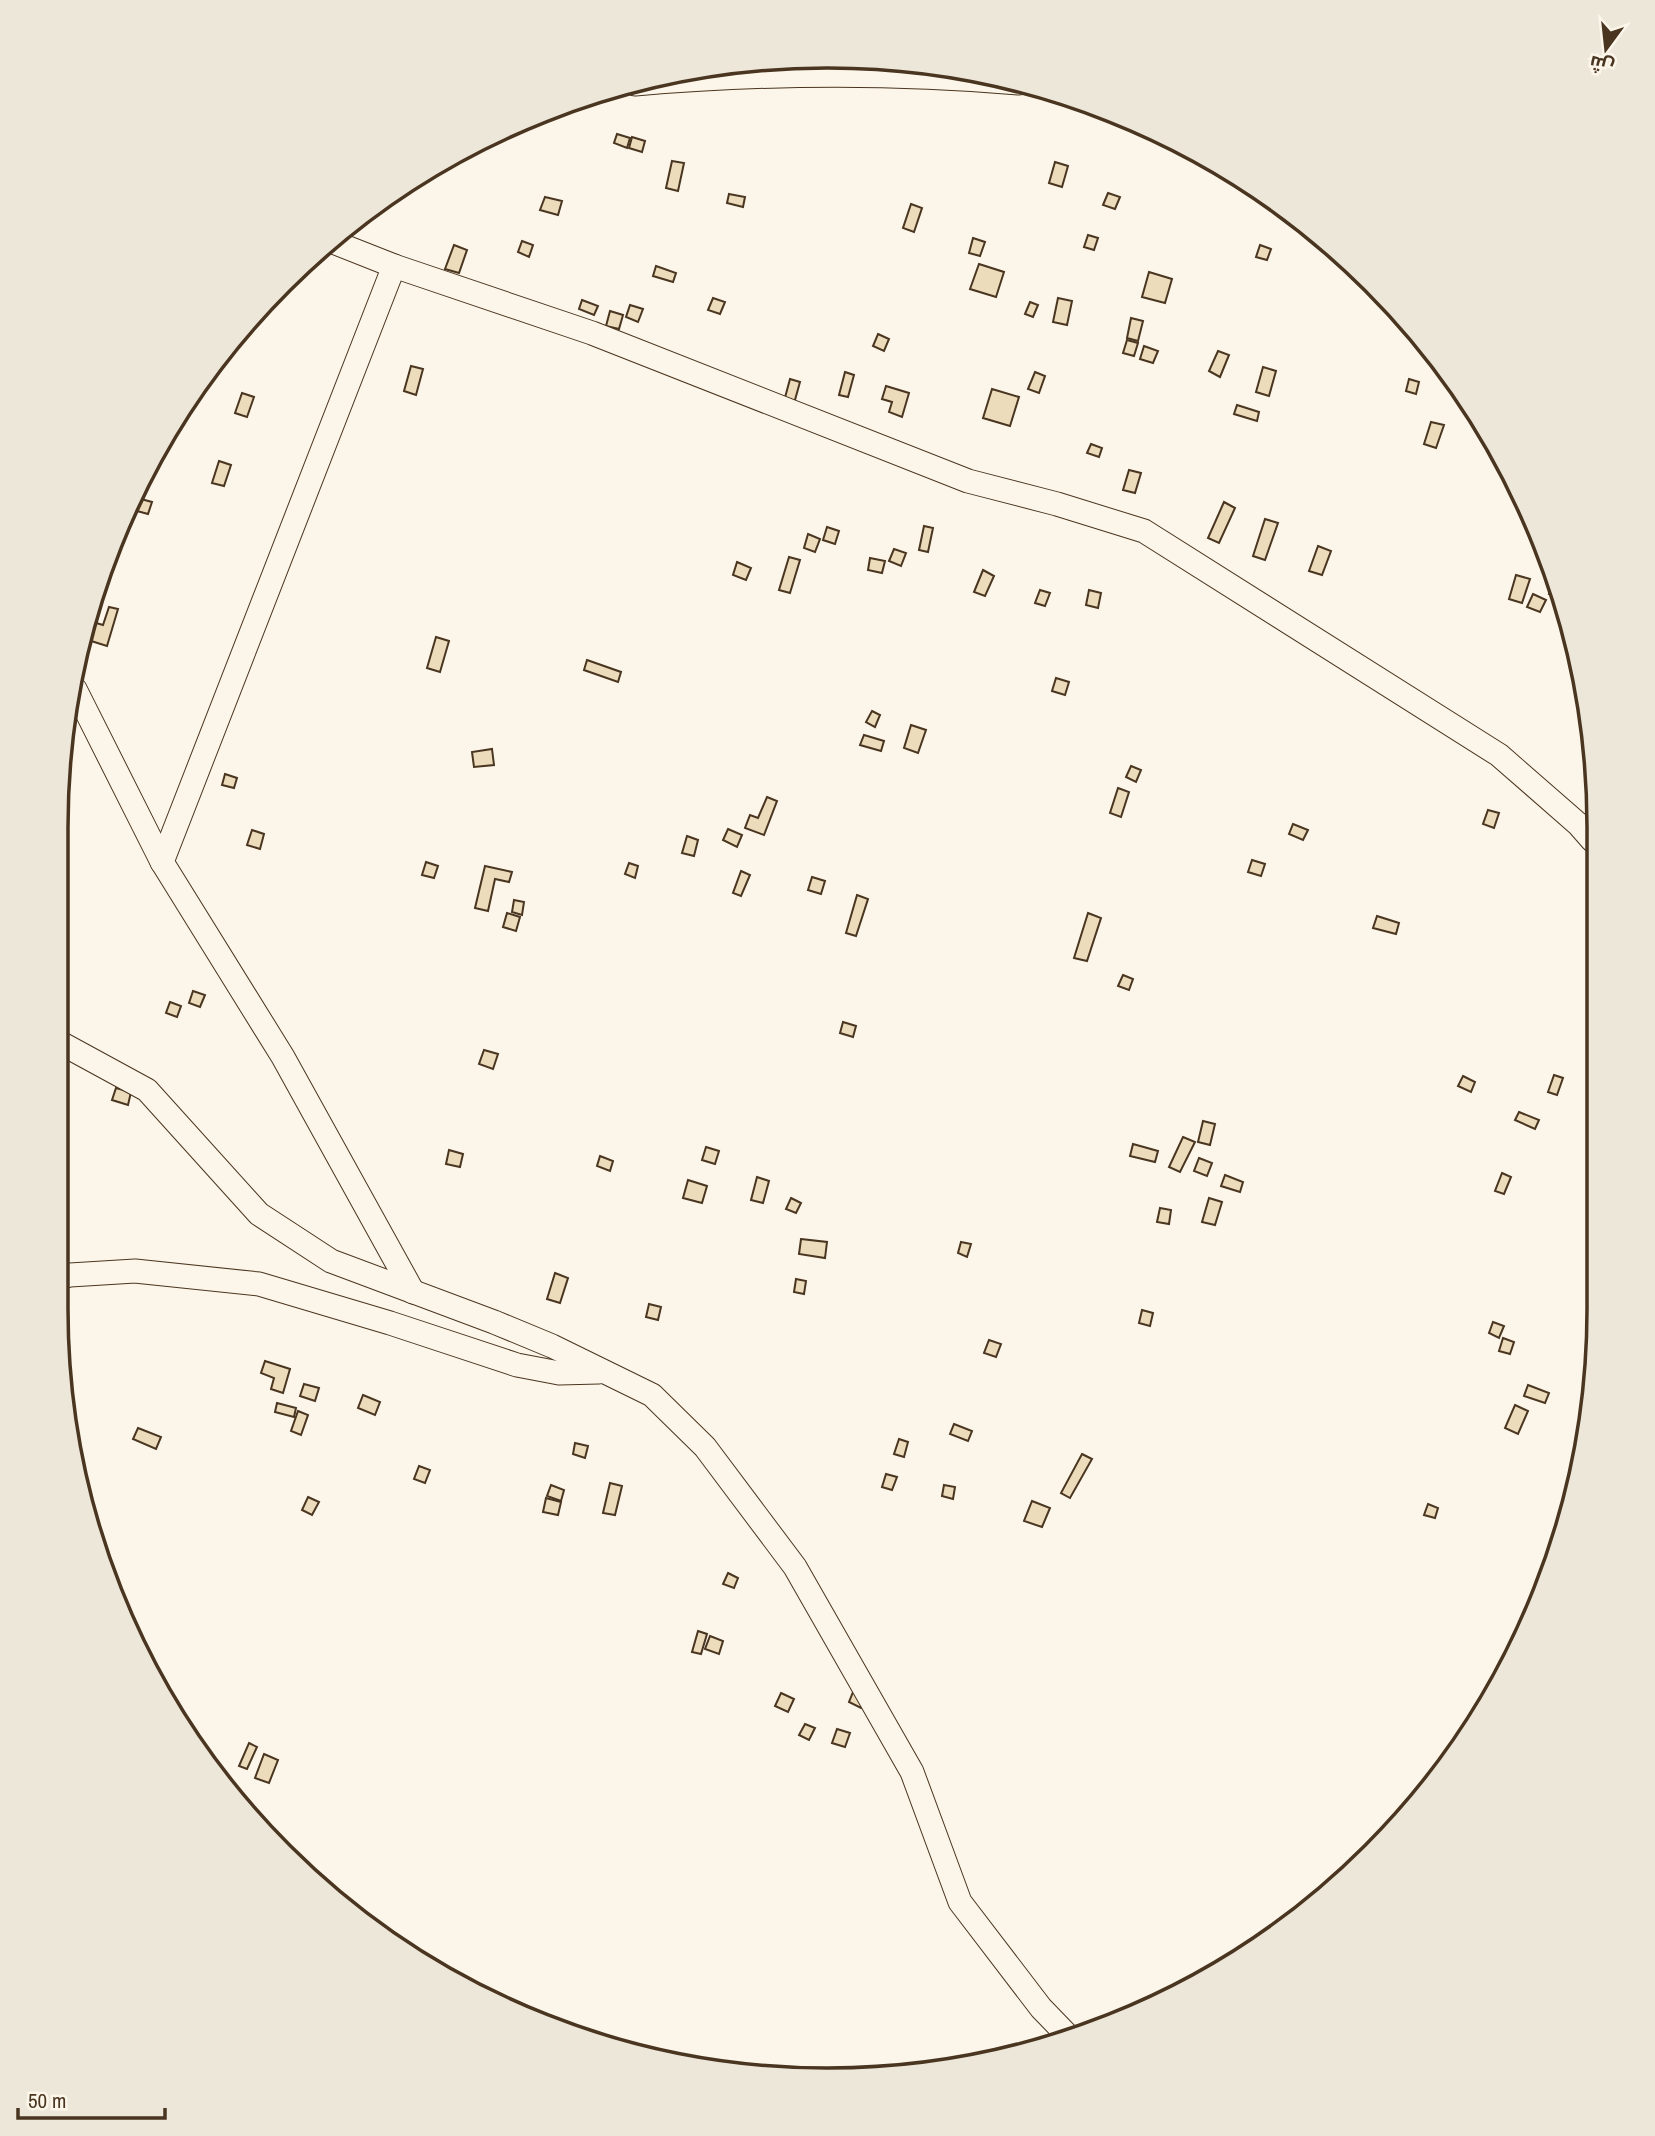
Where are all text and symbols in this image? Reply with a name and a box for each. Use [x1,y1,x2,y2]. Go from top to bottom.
north arrow [1571,14,1641,84]
text: ش [1586,50,1617,81]
scale bar [18,2076,164,2120]
text: 50 m [28,2086,66,2115]

